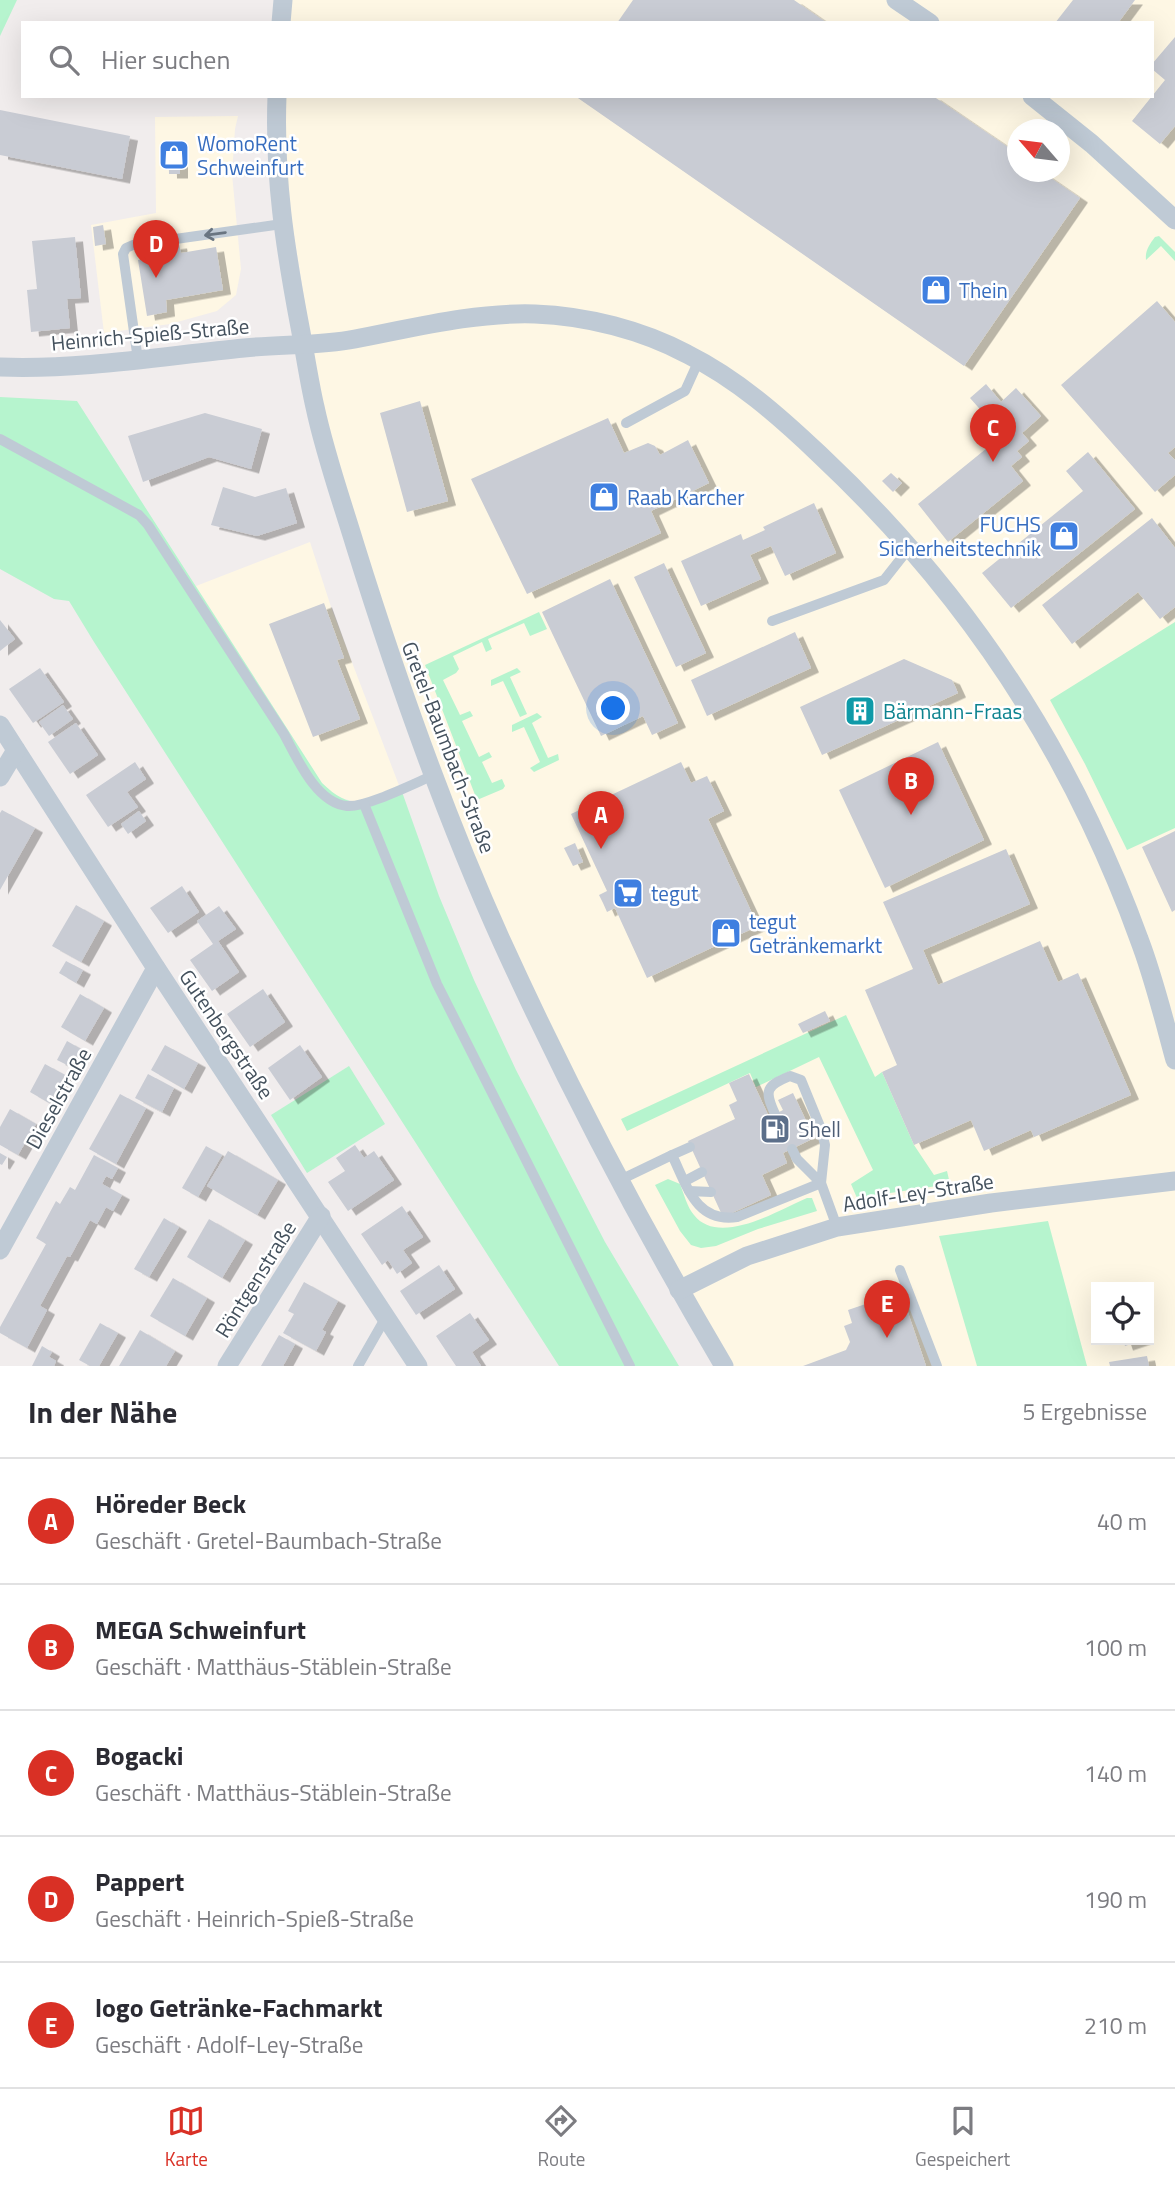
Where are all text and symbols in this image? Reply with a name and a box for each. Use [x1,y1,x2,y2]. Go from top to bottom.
search box [21,21,1154,98]
text: Hier suchen [101,40,230,79]
icon: search [45,41,83,79]
north arrow [1007,119,1070,182]
place label: WomoRent Schweinfurt [197,127,304,183]
shop icon: WomoRent Schweinfurt [157,138,191,172]
pin: D [133,220,179,278]
one-way arrow [204,228,227,241]
shop icon: Thein [919,273,953,307]
place label: Thein [959,274,1008,306]
street label: Heinrich-Spieß-Straße [50,309,250,359]
pin: C [970,404,1016,462]
shop icon: Raab Karcher [587,480,621,514]
place label: Raab Karcher [627,481,744,513]
place label: FUCHS Sicherheitstechnik [879,508,1041,564]
shop icon: FUCHS Sicherheitstechnik [1047,519,1081,553]
street label: Gretel-Baumbach-Straße [394,637,504,857]
your location [596,691,630,725]
building icon: Bärmann-Fraas [843,694,877,728]
place label: Bärmann-Fraas [883,695,1022,727]
pin: B [888,757,934,815]
pin: A [578,791,624,849]
supermarket icon: tegut [611,876,645,910]
place label: tegut [651,877,699,909]
place label: tegut Getränkemarkt [749,905,883,961]
shop icon: tegut Getränkemarkt [709,916,743,950]
street label: Gutenbergstraße [172,963,282,1105]
street label: Dieselstraße [17,1041,99,1155]
fuel station icon: Shell [758,1112,792,1146]
place label: Shell [798,1113,841,1145]
street label: Adolf-Ley-Straße [840,1164,996,1220]
street label: Röntgenstraße [206,1214,304,1344]
pin: E [864,1280,910,1338]
map controls [1091,1282,1154,1345]
button: locate [1091,1282,1154,1345]
text: In der Nähe [28,1389,177,1435]
text: 5 Ergebnisse [1023,1394,1147,1429]
text: Höreder Beck [95,1484,246,1523]
text: A [44,1504,58,1539]
text: 40 m [1097,1504,1147,1539]
text: Geschäft · Gretel-Baumbach-Straße [95,1523,442,1558]
text: MEGA Schweinfurt [95,1610,306,1649]
text: B [44,1630,58,1665]
text: 100 m [1084,1630,1147,1665]
text: Geschäft · Matthäus-Stäblein-Straße [95,1649,452,1684]
text: Bogacki [95,1736,184,1775]
text: C [45,1756,57,1791]
text: 140 m [1084,1756,1147,1791]
text: Geschäft · Matthäus-Stäblein-Straße [95,1775,452,1810]
text: Pappert [95,1862,184,1901]
text: D [44,1882,58,1917]
text: 190 m [1084,1882,1147,1917]
text: Geschäft · Heinrich-Spieß-Straße [95,1901,414,1936]
text: logo Getränke-Fachmarkt [95,1988,383,2027]
text: E [45,2008,57,2043]
text: 210 m [1084,2008,1147,2043]
text: Geschäft · Adolf-Ley-Straße [95,2027,363,2062]
tab: Karte [165,2102,208,2173]
tab: Route [537,2102,585,2173]
tab: Gespeichert [915,2102,1010,2173]

